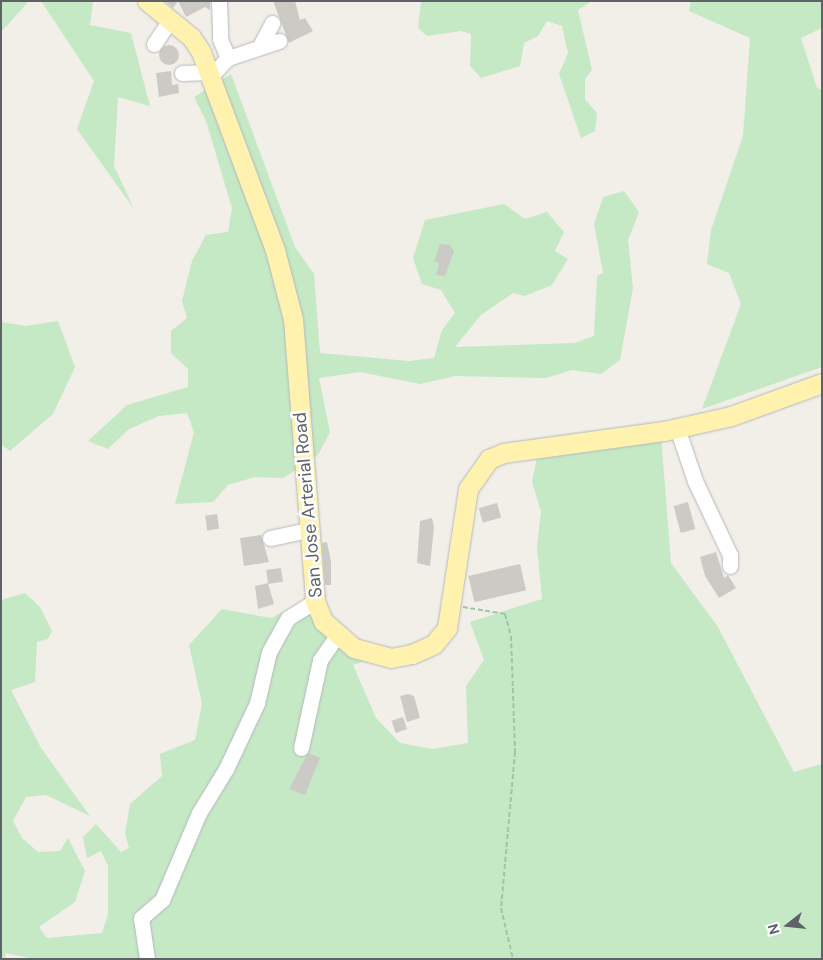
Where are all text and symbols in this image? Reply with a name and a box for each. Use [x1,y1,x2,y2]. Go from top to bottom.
street label: San Jose Arterial Road [289,411,327,599]
north arrow [763,900,813,950]
text: N [764,922,784,937]

